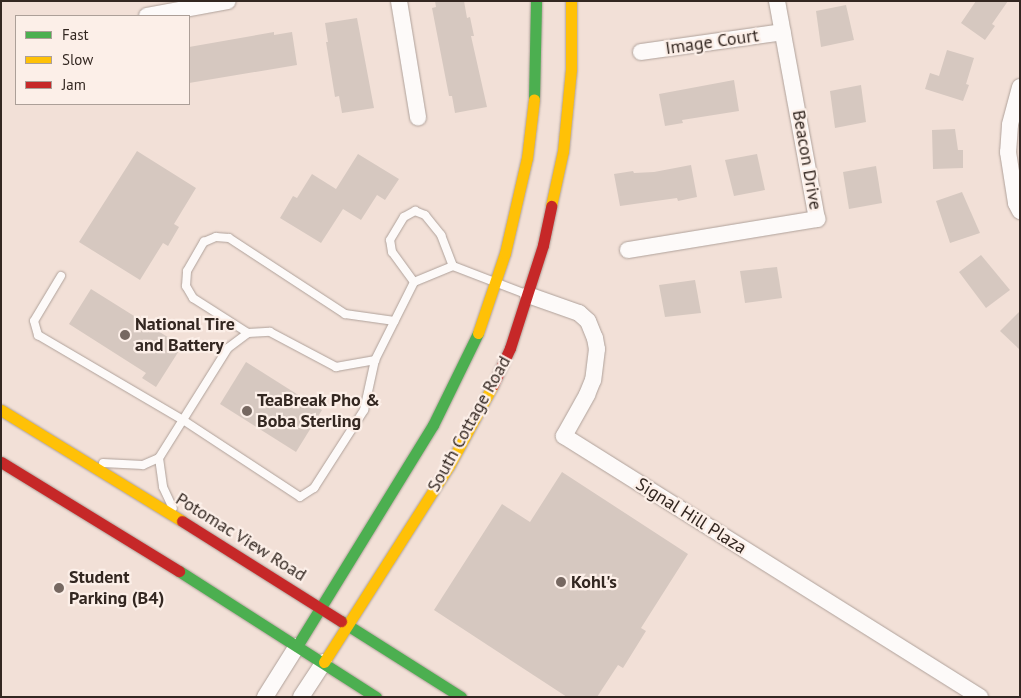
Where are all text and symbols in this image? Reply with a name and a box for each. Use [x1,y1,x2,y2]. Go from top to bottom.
legend [15,15,190,105]
text: Fast [62,25,89,44]
street label: Image Court [664,25,760,59]
text: Slow [62,50,93,69]
text: Jam [62,75,86,94]
street label: Beacon Drive [788,108,826,212]
place label: National Tire and Battery [135,314,236,356]
marker: National Tire and Battery [119,329,131,341]
street label: South Cottage Road [423,352,515,496]
place label: TeaBreak Pho & Boba Sterling [257,390,380,432]
marker: TeaBreak Pho & Boba Sterling [241,405,253,417]
street label: Signal Hill Plaza [632,473,750,559]
street label: Potomac View Road [171,488,311,586]
place label: Student Parking (B4) [69,567,164,610]
place label: Kohl's [571,571,617,593]
marker: Kohl's [555,576,567,588]
marker: Student Parking (B4) [53,582,65,594]

